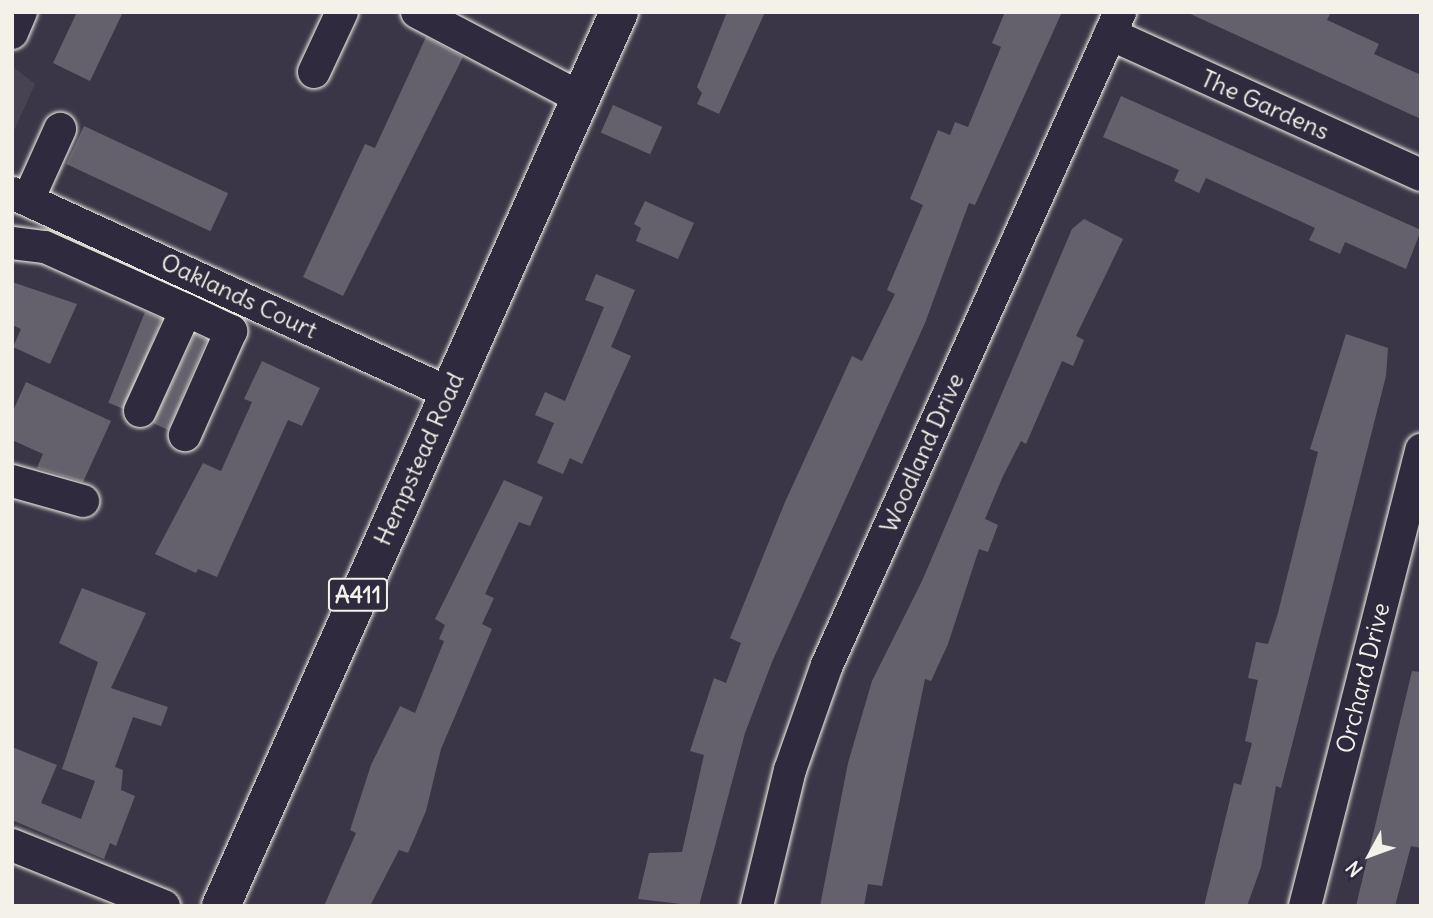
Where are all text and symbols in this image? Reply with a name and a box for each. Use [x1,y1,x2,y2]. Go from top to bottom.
street label: The Gardens [1196,64,1334,146]
street label: Oaklands Court [156,247,322,345]
street label: Hempstead Road [368,368,470,550]
street label: Woodland Drive [874,369,970,537]
road number: A411 [326,576,390,614]
street label: Orchard Drive [1330,600,1396,756]
north arrow [1335,820,1405,890]
text: N [1341,856,1368,882]

